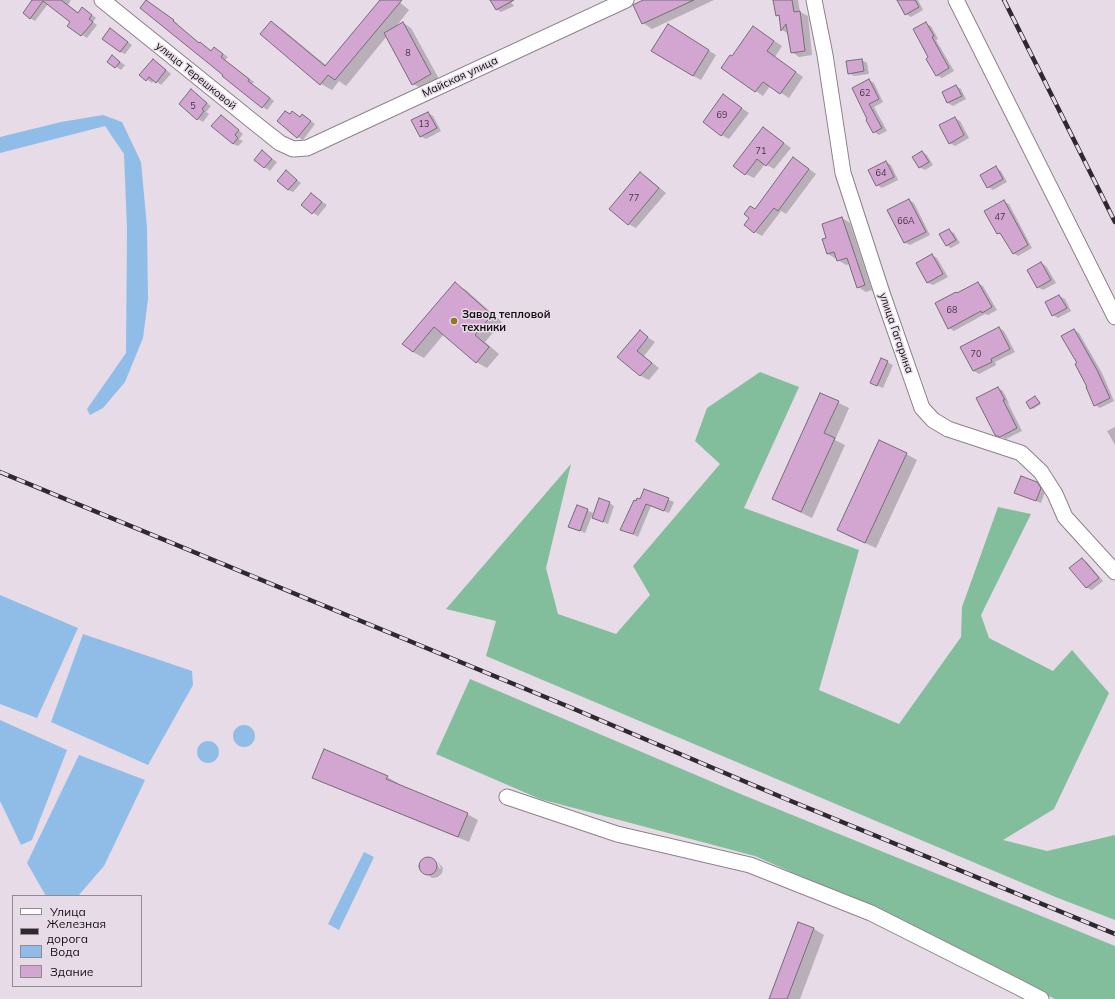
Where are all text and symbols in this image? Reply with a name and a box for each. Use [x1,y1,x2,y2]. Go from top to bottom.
street label: улица Терешковой [153,39,239,113]
house number: 8 [405,48,411,58]
street label: Майская улица [420,54,500,100]
house number: 62 [860,88,870,98]
house number: 5 [190,101,196,111]
house number: 69 [717,110,727,120]
house number: 13 [419,119,429,129]
house number: 71 [756,146,766,156]
house number: 64 [876,168,886,178]
house number: 77 [629,193,639,203]
house number: 47 [995,212,1005,222]
house number: 66А [897,216,915,226]
street label: улица Гагарина [876,291,916,375]
house number: 68 [947,305,957,315]
place label: Завод тепловой техники [462,308,550,334]
marker: Завод тепловой техники [449,316,459,326]
house number: 70 [971,349,981,359]
legend [12,895,142,987]
text: Улица [50,904,86,919]
text: Железная дорога [47,916,106,946]
text: Вода [50,944,80,959]
text: Здание [50,964,93,979]

